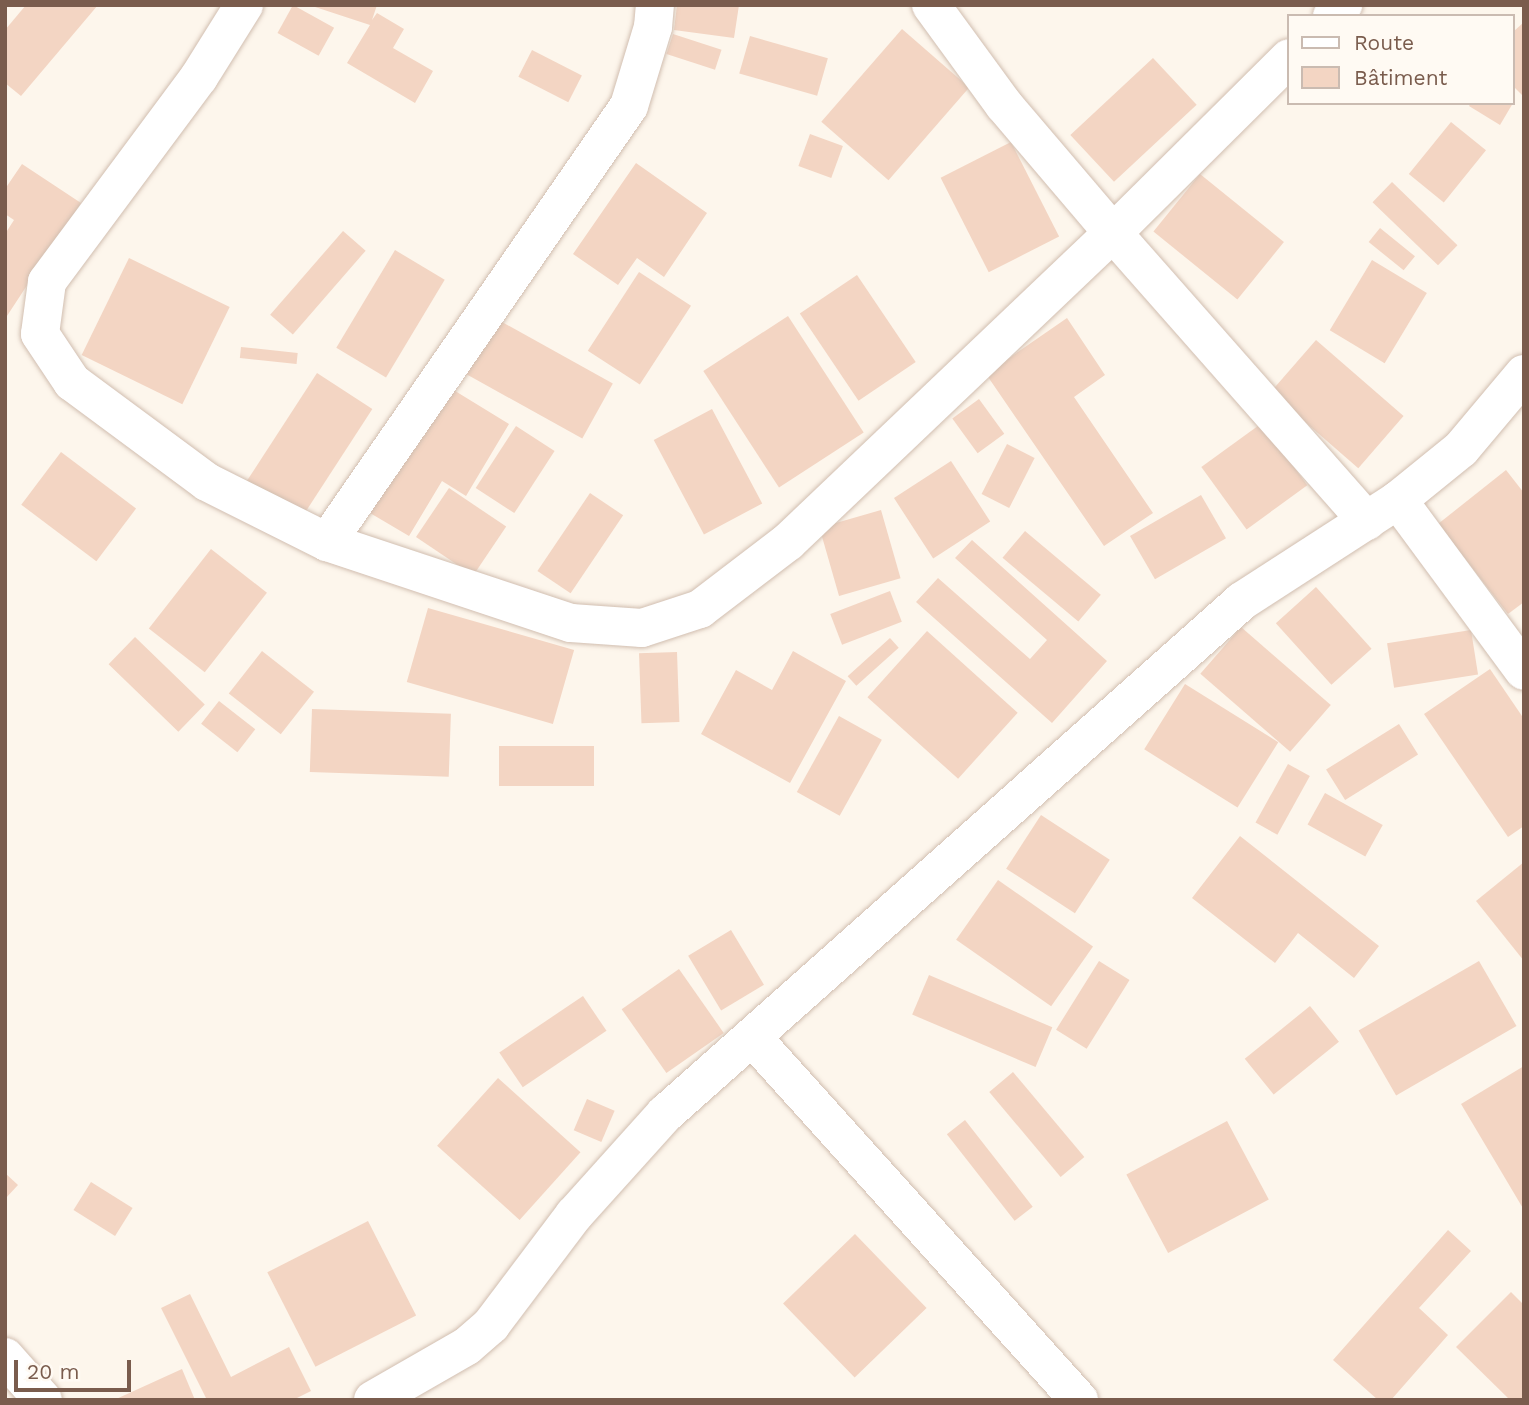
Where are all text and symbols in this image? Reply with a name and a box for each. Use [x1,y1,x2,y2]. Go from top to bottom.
legend [1288,14,1515,105]
text: Route [1354,30,1414,55]
text: Bâtiment [1354,65,1447,90]
scale bar [18,1346,135,1390]
text: 20 m [27,1359,79,1384]

